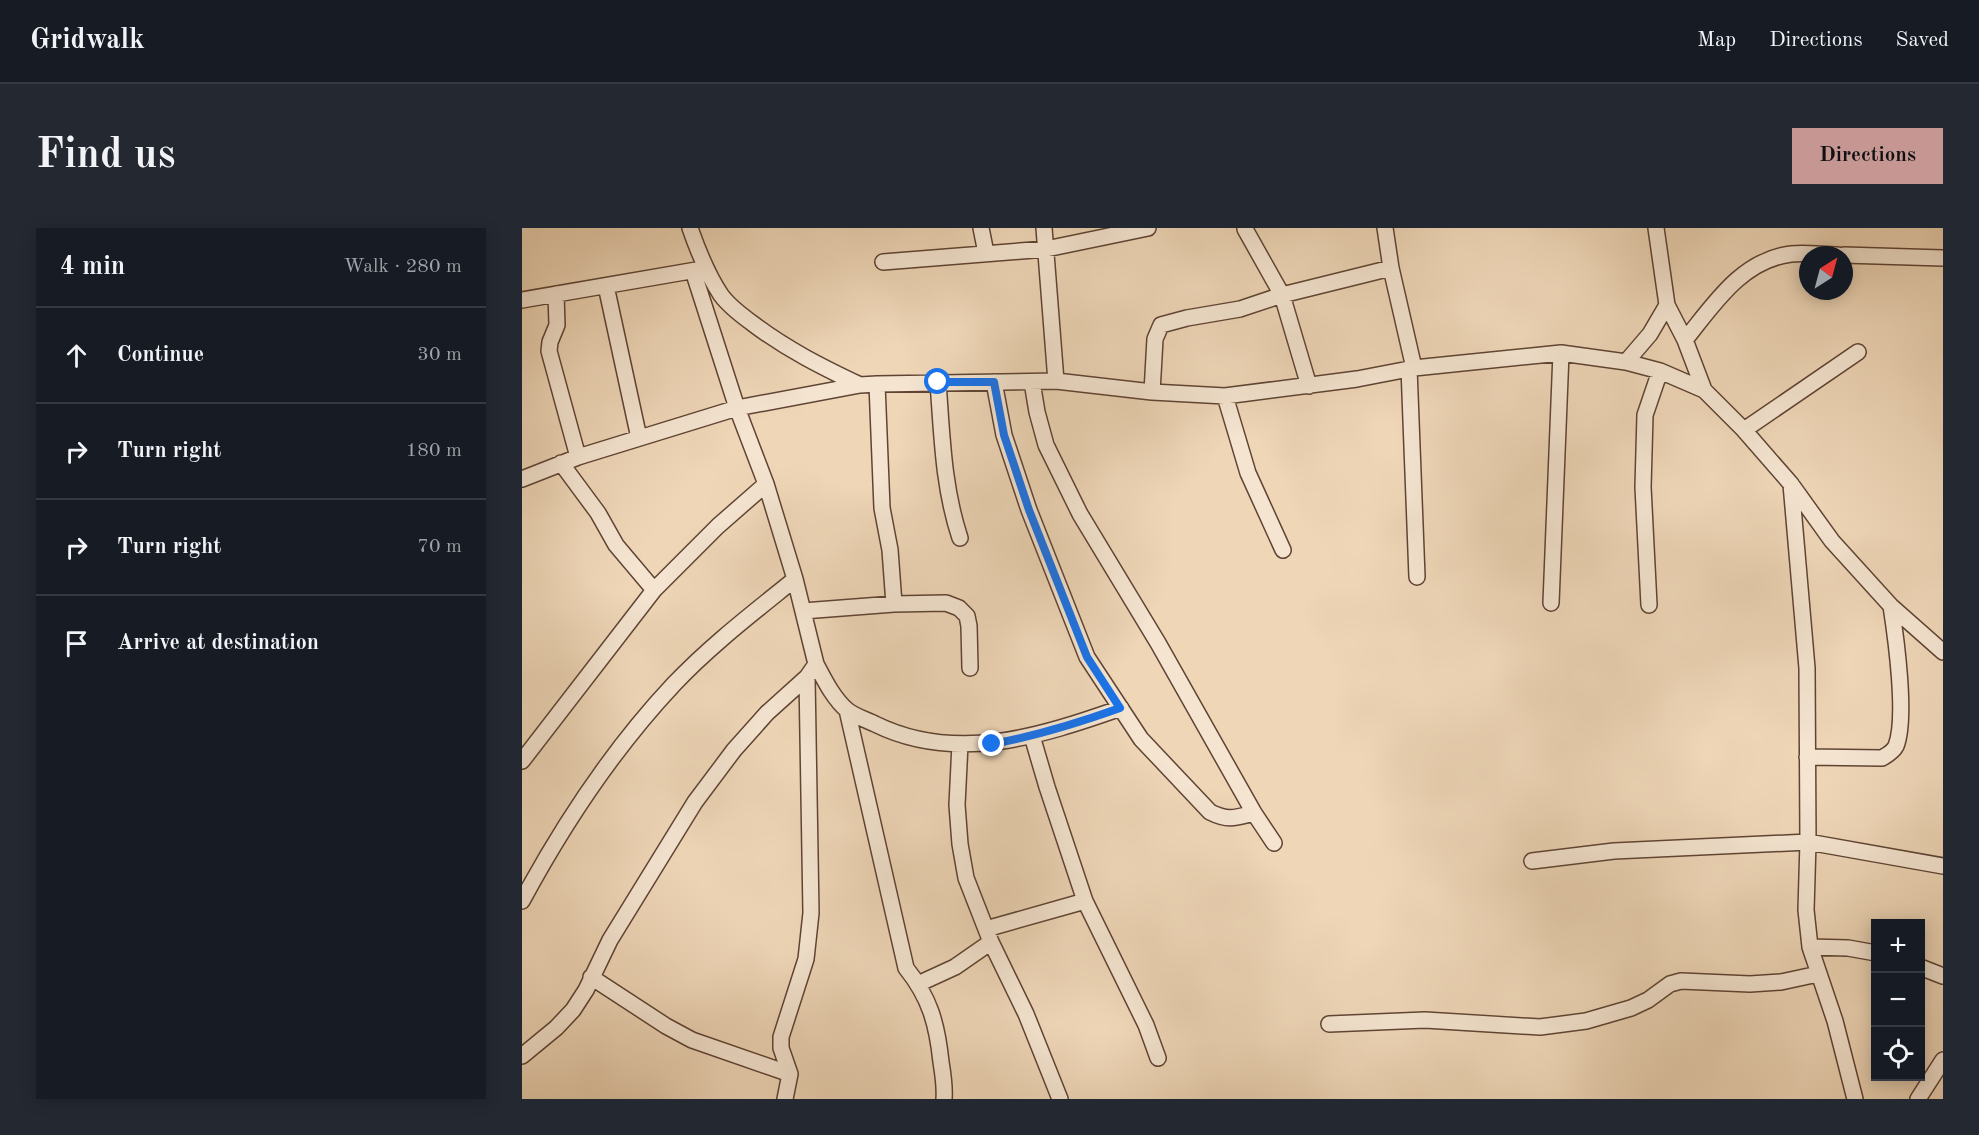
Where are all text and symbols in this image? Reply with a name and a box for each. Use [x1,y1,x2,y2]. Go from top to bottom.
text: Gridwalk [30,27,145,55]
text: Map [1697,30,1736,51]
text: Directions [1769,30,1863,51]
text: Saved [1896,30,1949,51]
button: Directions [1792,128,1943,184]
text: Find us [36,135,175,177]
north arrow [1799,246,1853,300]
text: 4 min [60,254,125,280]
text: Walk · 280 m [343,257,462,277]
icon: ahead [60,339,93,372]
text: Continue [117,344,204,366]
text: 30 m [417,345,462,365]
route start [924,368,950,394]
icon: right [60,435,93,468]
text: Turn right [117,440,221,462]
text: 180 m [406,441,462,461]
icon: right [60,531,93,564]
text: Turn right [117,536,221,558]
text: 70 m [417,537,462,557]
icon: arrive [60,627,93,660]
text: Arrive at destination [117,632,319,654]
route end [978,730,1004,756]
map controls [1871,919,1925,1081]
button: + [1871,919,1925,973]
button: − [1871,973,1925,1027]
button: locate [1871,1027,1925,1081]

